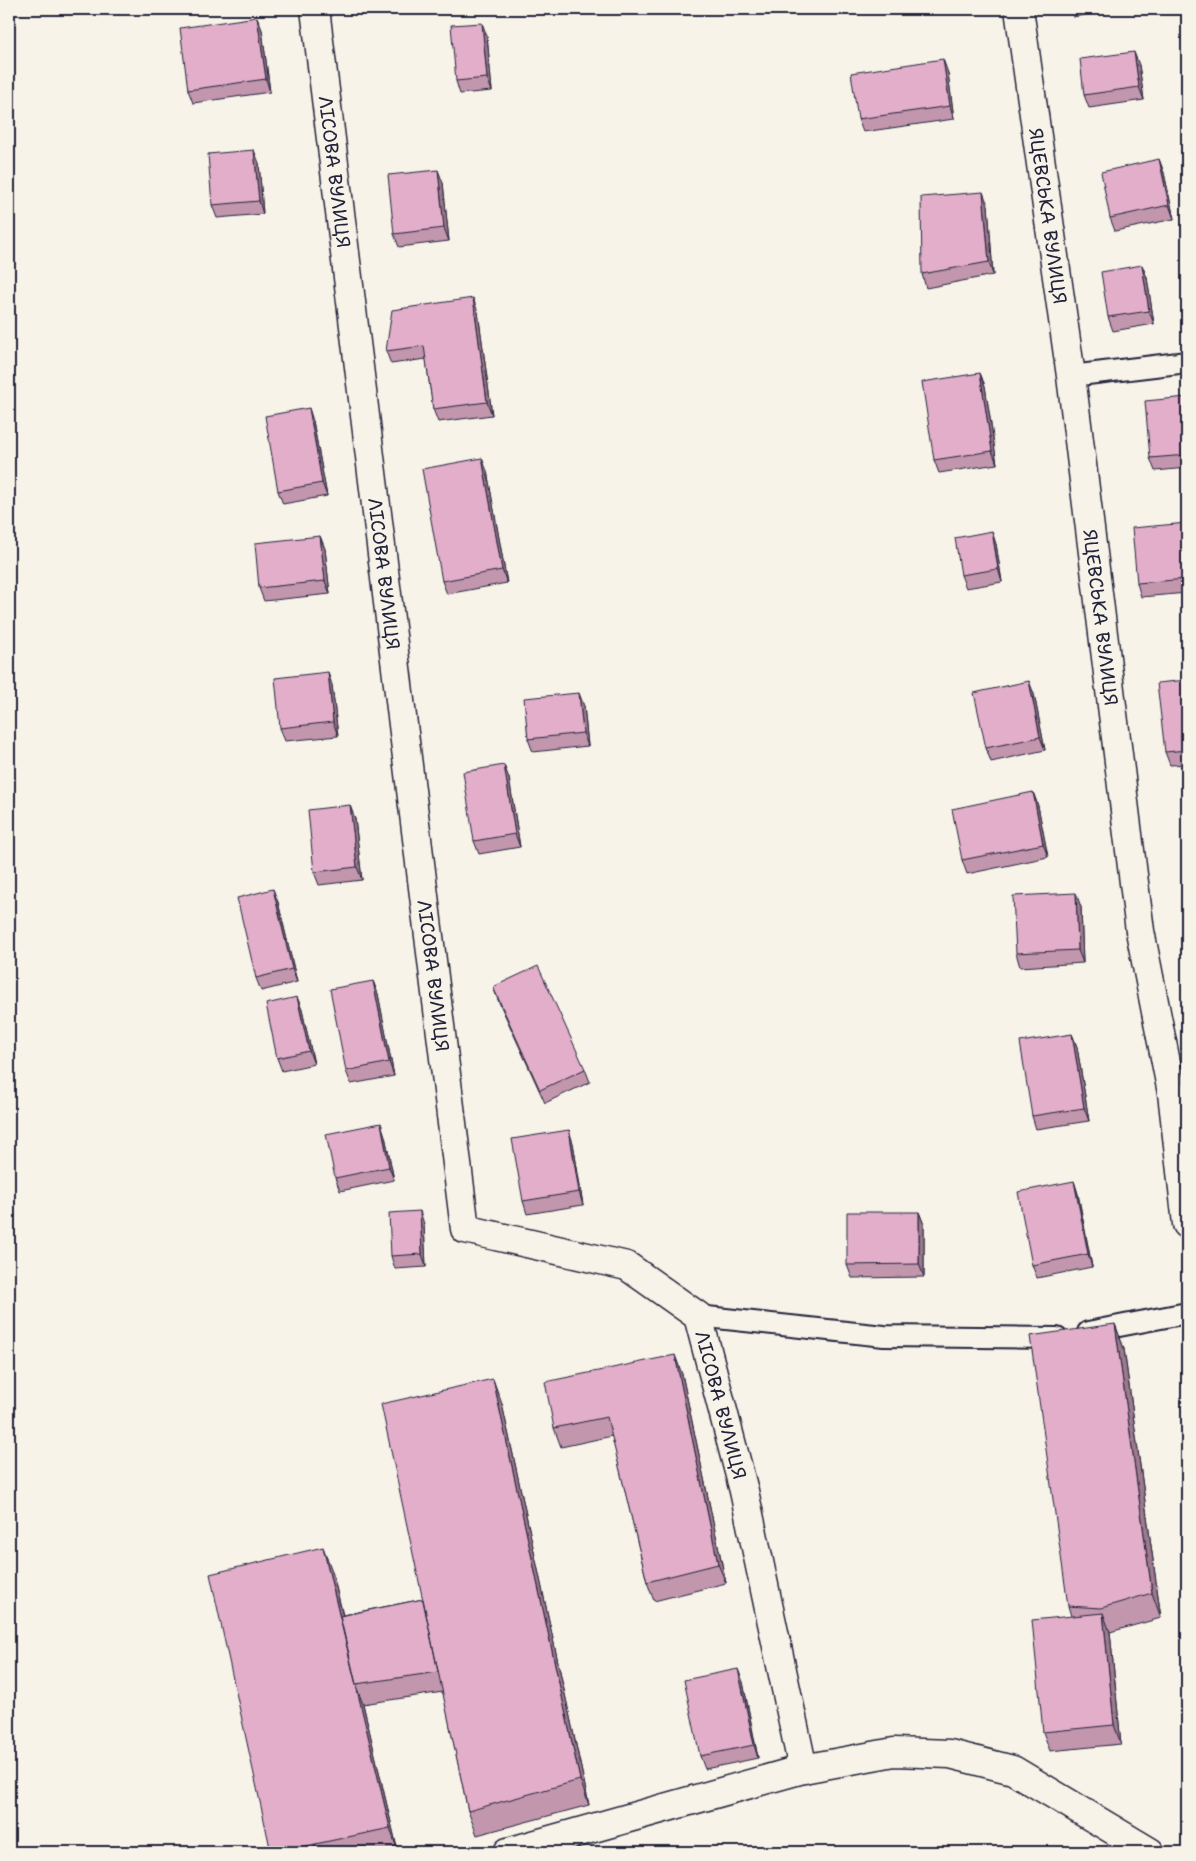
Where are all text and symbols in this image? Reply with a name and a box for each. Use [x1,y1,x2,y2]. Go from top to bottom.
street label: ЛІСОВА ВУЛИЦЯ [313,94,357,249]
street label: ЯЦЕВСЬКА ВУЛИЦЯ [1023,126,1073,306]
street label: ЛІСОВА ВУЛИЦЯ [363,496,406,651]
street label: ЯЦЕВСЬКА ВУЛИЦЯ [1078,528,1124,707]
street label: ЛІСОВА ВУЛИЦЯ [412,898,456,1053]
street label: ЛІСОВА ВУЛИЦЯ [690,1328,753,1482]

